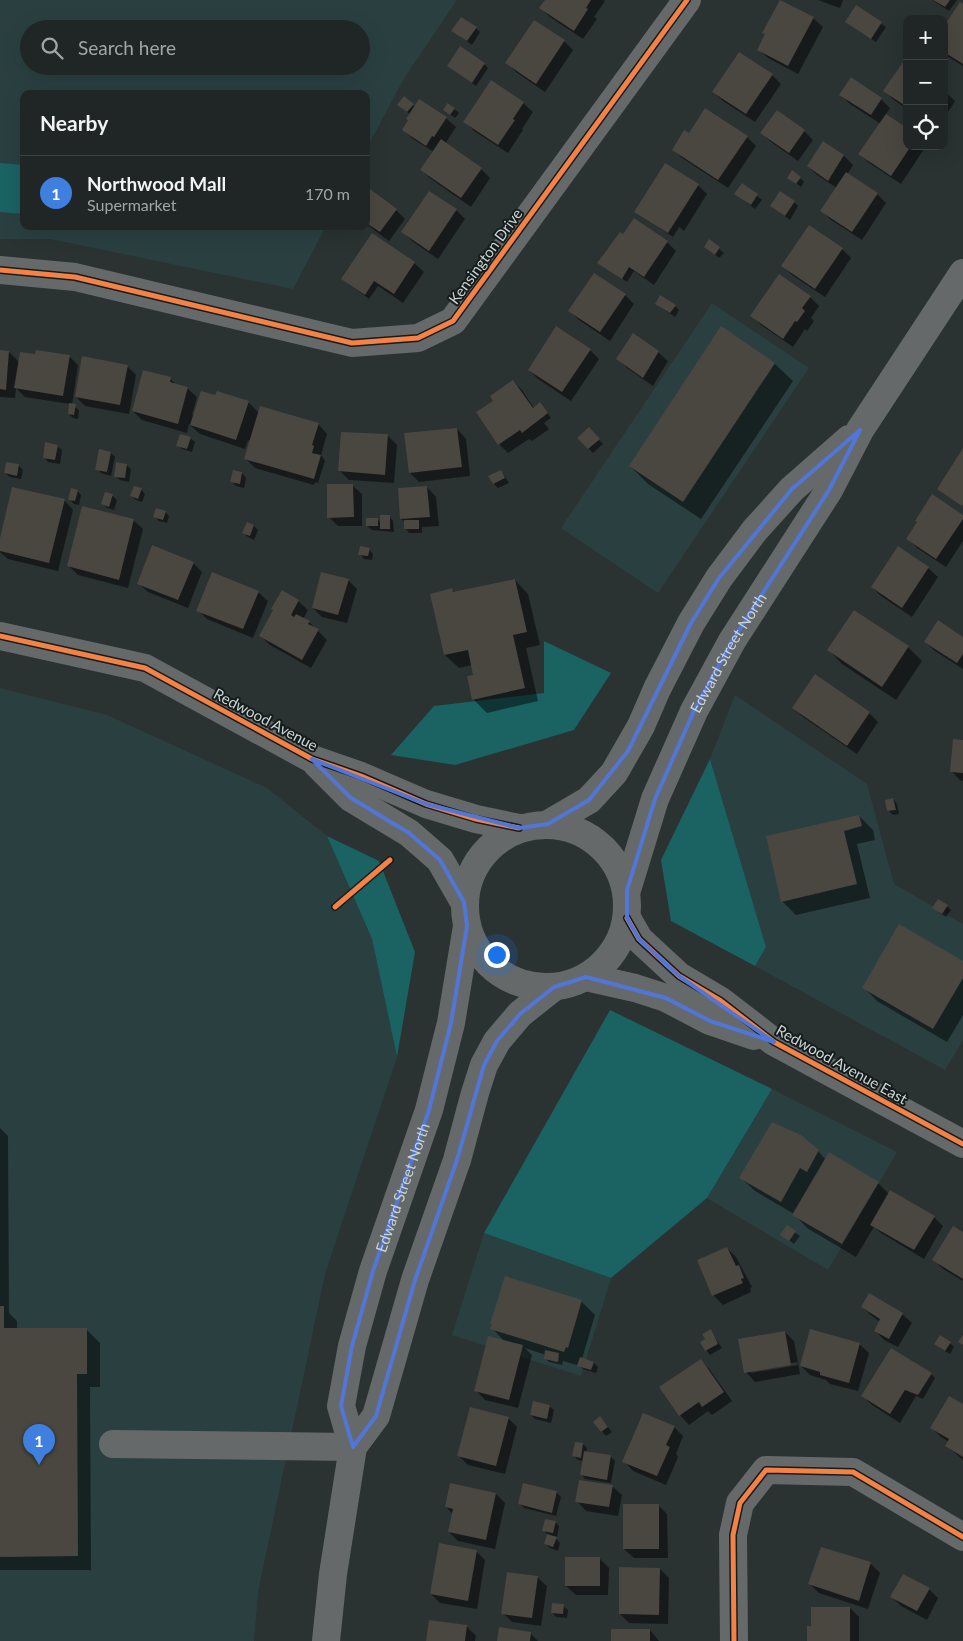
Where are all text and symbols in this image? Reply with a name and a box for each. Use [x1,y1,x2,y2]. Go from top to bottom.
map controls [903,15,948,150]
button: + [903,15,948,60]
search box [20,20,370,75]
icon: search [38,34,66,62]
text: Search here [78,36,176,59]
button: − [903,60,948,105]
button: locate [903,105,948,150]
text: Nearby [40,110,108,135]
text: Northwood Mall [87,172,226,195]
text: 1 [51,184,61,203]
text: 170 m [305,184,350,203]
text: Supermarket [87,195,176,214]
street label: Kensington Drive [444,205,526,307]
street label: Edward Street North [686,589,770,716]
street label: Redwood Avenue [211,684,321,754]
your location [484,942,510,968]
street label: Redwood Avenue East [773,1020,911,1108]
street label: Edward Street North [371,1120,433,1255]
pin: 1 [23,1424,55,1465]

